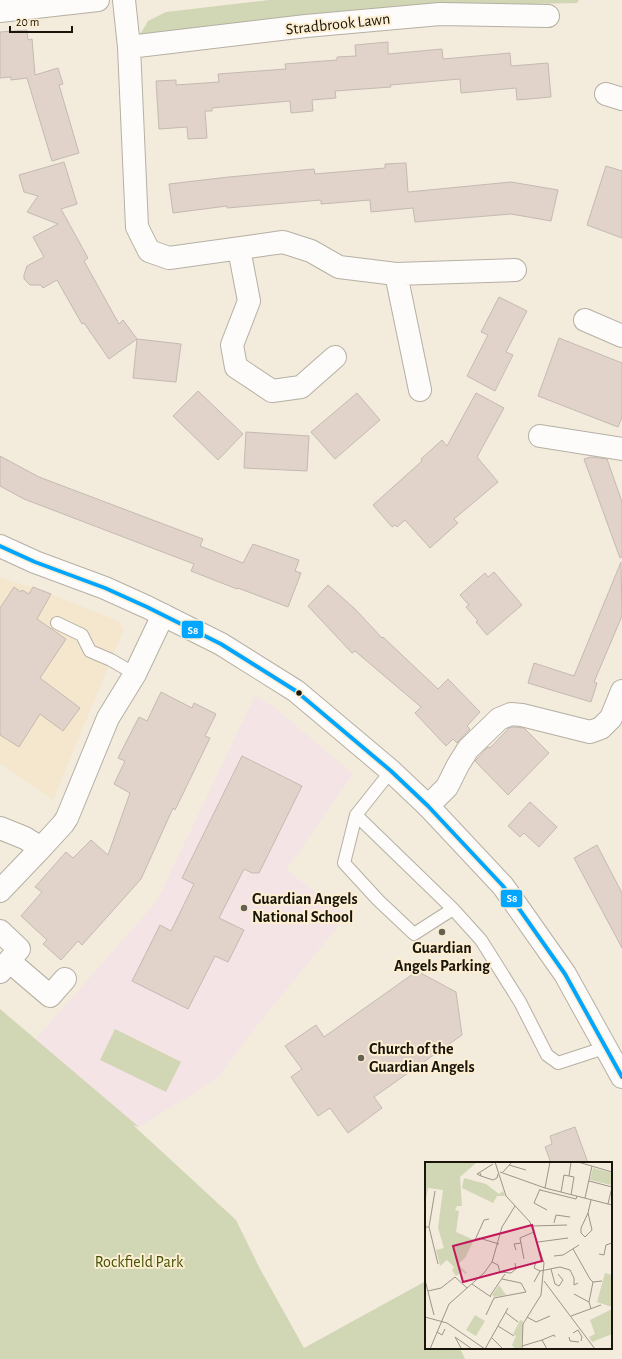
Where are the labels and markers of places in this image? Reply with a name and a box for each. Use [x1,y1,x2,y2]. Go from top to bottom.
unlabelled marker [294,688,304,698]
place label: Guardian Angels National School [252,891,358,925]
marker: Guardian Angels National School [239,903,249,913]
marker: Guardian Angels Parking [437,927,447,937]
place label: Guardian Angels Parking [394,940,491,974]
place label: Church of the Guardian Angels [369,1041,475,1075]
marker: Church of the Guardian Angels [356,1053,366,1063]

